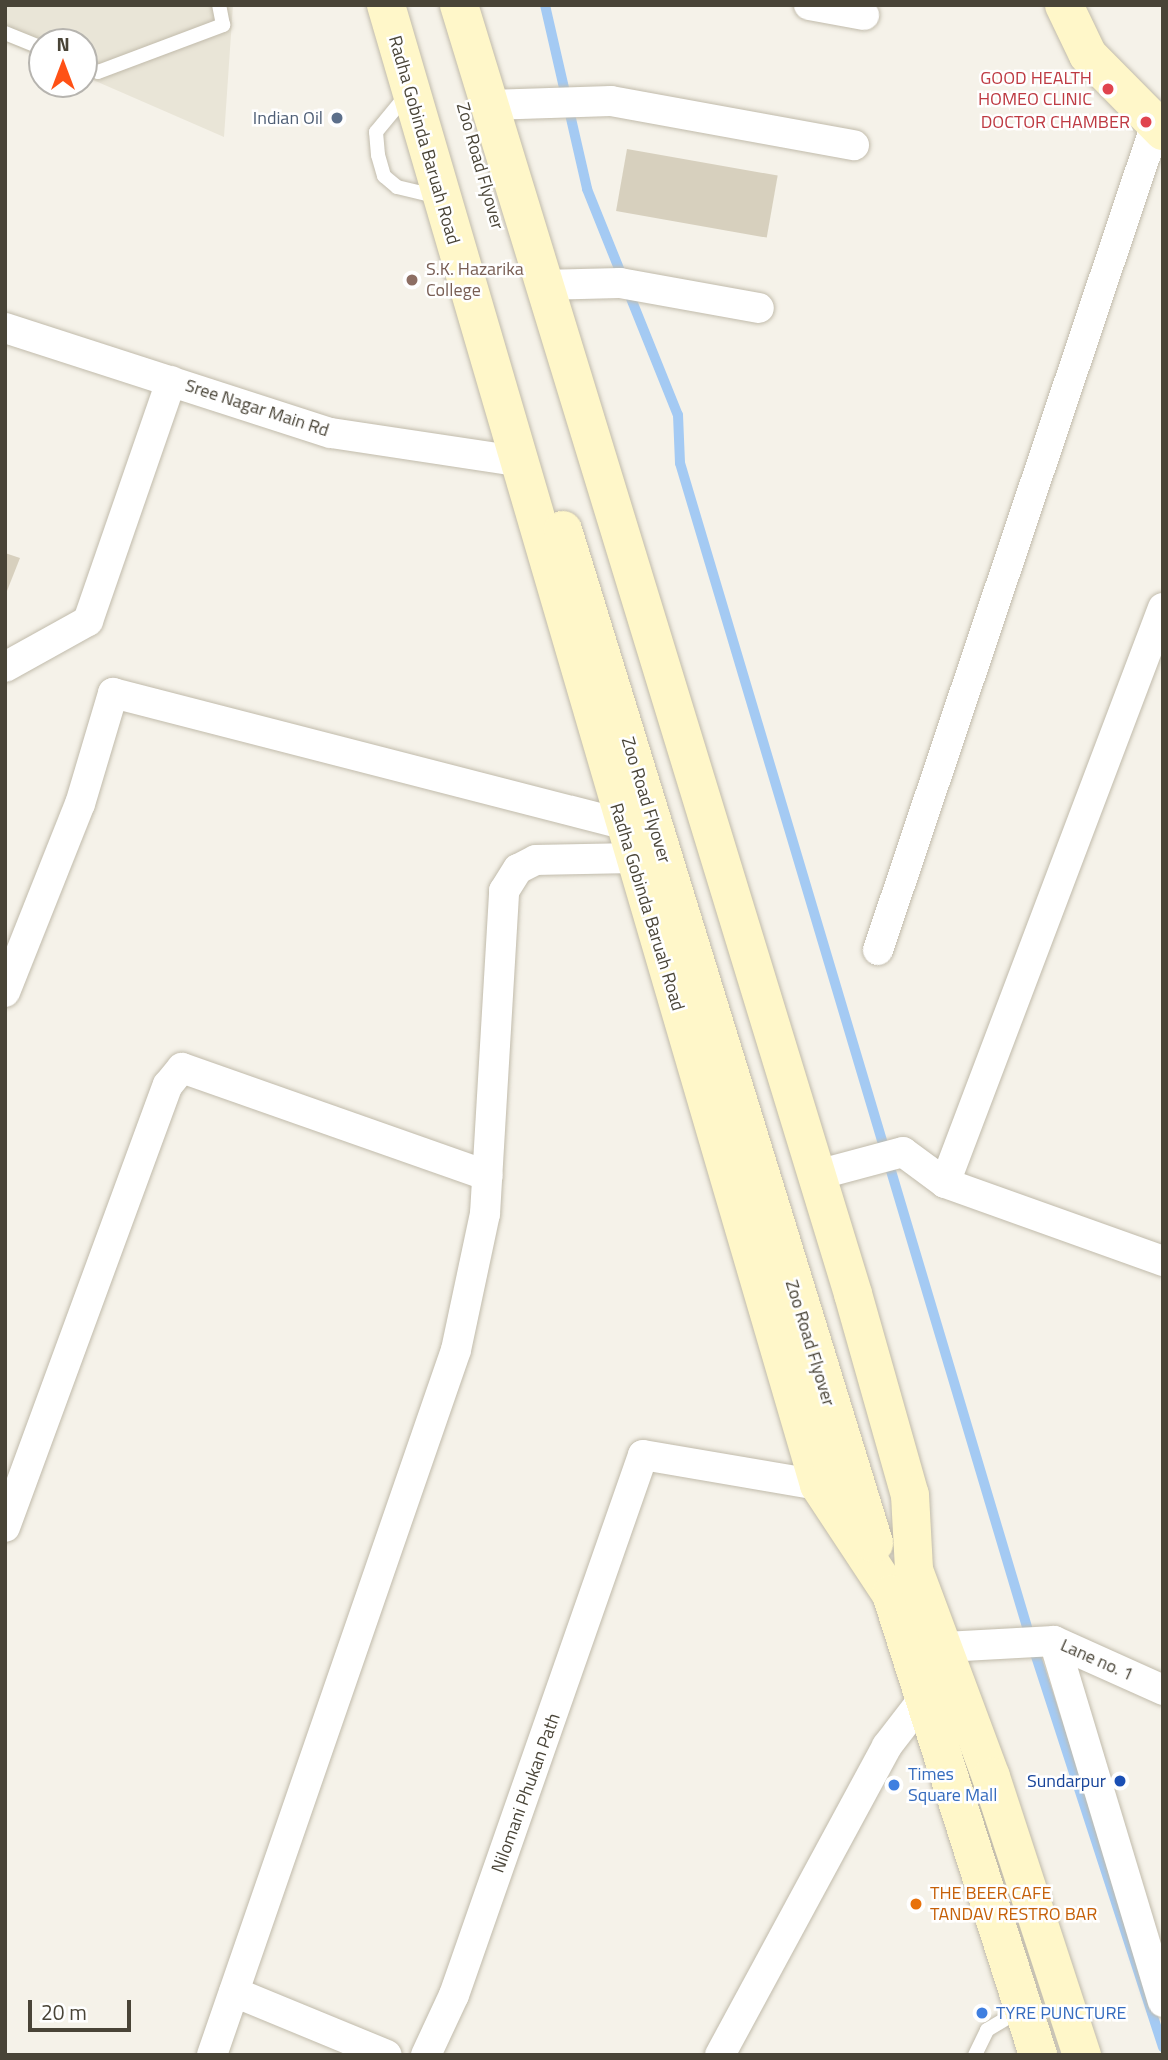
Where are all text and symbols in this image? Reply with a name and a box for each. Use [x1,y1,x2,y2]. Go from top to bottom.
north arrow [28,28,98,98]
text: N [56,29,70,58]
street label: Radha Gobinda Baruah Road [384,33,464,247]
place label: GOOD HEALTH HOMEO CLINIC [978,68,1092,110]
marker: GOOD HEALTH HOMEO CLINIC [1098,79,1118,99]
street label: Zoo Road Flyover [452,100,508,232]
place label: Indian Oil [253,107,323,129]
marker: Indian Oil [329,110,345,126]
place label: DOCTOR CHAMBER [981,111,1130,133]
marker: DOCTOR CHAMBER [1136,112,1156,132]
place label: S.K. Hazarika College [426,259,524,302]
marker: S.K. Hazarika College [404,272,420,288]
street label: Sree Nagar Main Rd [182,375,332,441]
street label: Zoo Road Flyover [617,734,675,866]
street label: Radha Gobinda Baruah Road [605,801,689,1013]
street label: Zoo Road Flyover [781,1277,839,1409]
street label: Lane no. 1 [1057,1634,1137,1686]
street label: Nilomani Phukan Path [487,1710,565,1876]
place label: Times Square Mall [908,1764,997,1806]
place label: Sundarpur [1027,1770,1106,1792]
marker: Sundarpur [1112,1773,1128,1789]
marker: Times Square Mall [886,1777,902,1793]
place label: THE BEER CAFE TANDAV RESTRO BAR [930,1883,1097,1926]
marker: THE BEER CAFE TANDAV RESTRO BAR [908,1896,924,1912]
scale bar [32,1986,135,2030]
text: 20 m [41,1996,87,2028]
place label: TYRE PUNCTURE [996,2002,1126,2024]
marker: TYRE PUNCTURE [974,2005,990,2021]

